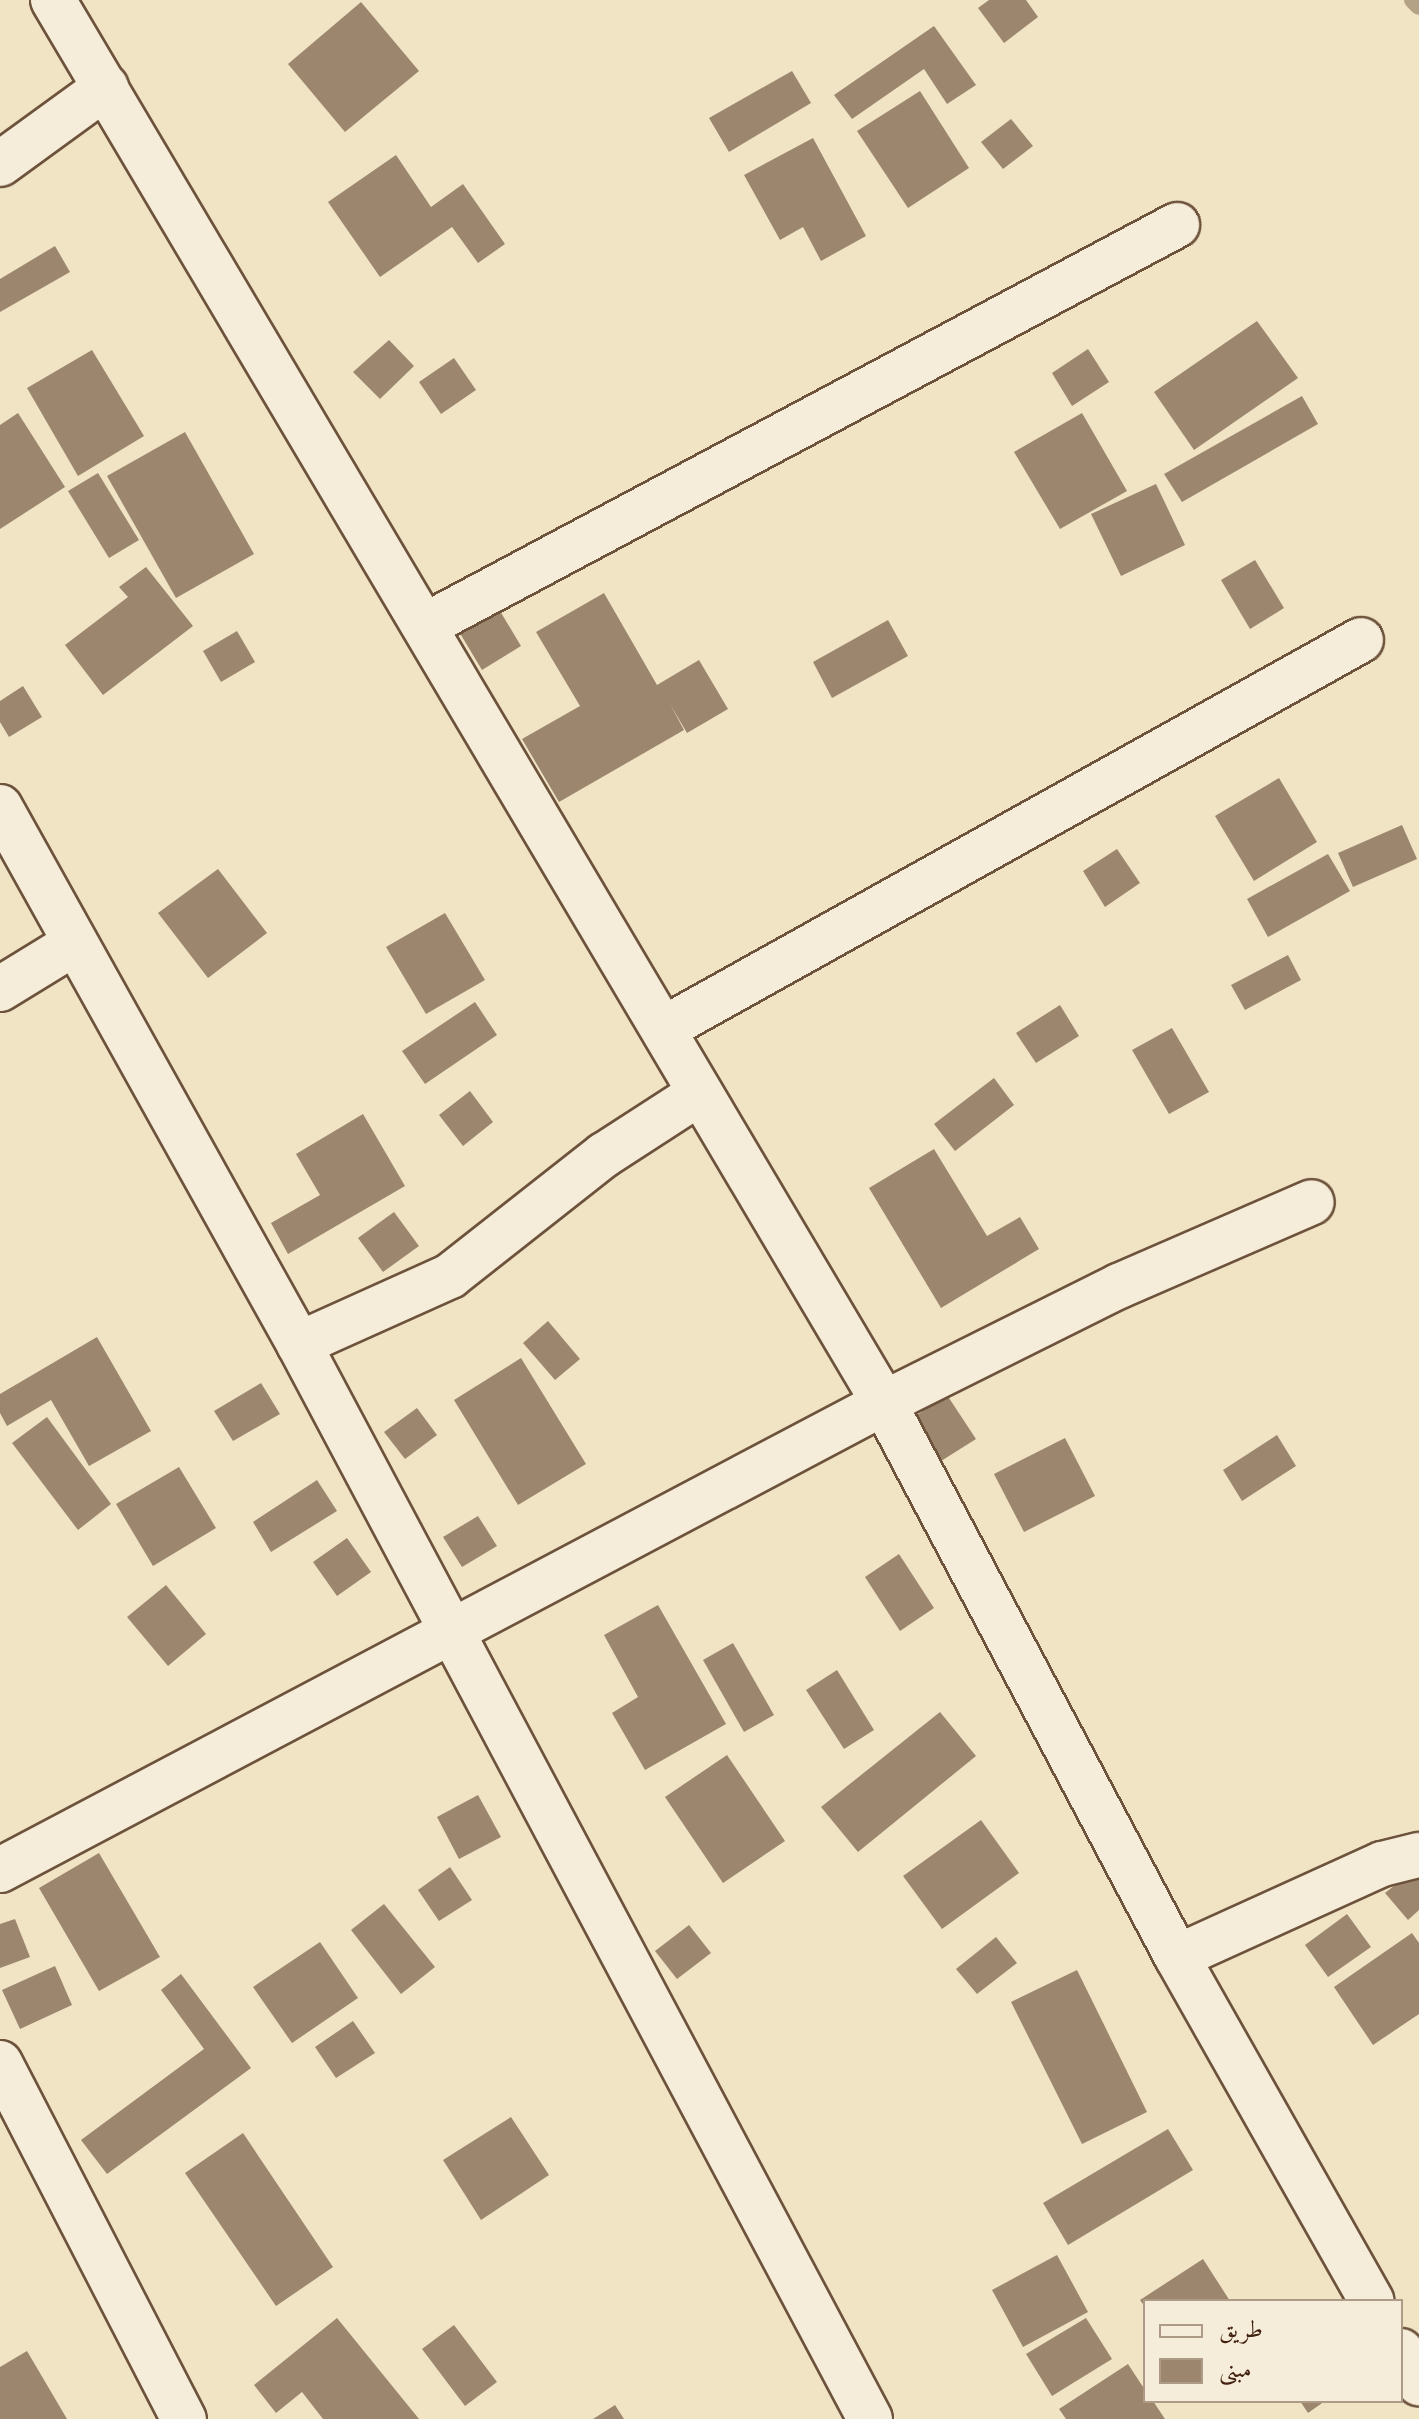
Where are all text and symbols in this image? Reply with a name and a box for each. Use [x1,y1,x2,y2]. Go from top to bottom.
legend [1143,2299,1403,2403]
text: طريق [1219,2315,1263,2345]
text: مبنى [1219,2355,1252,2385]

